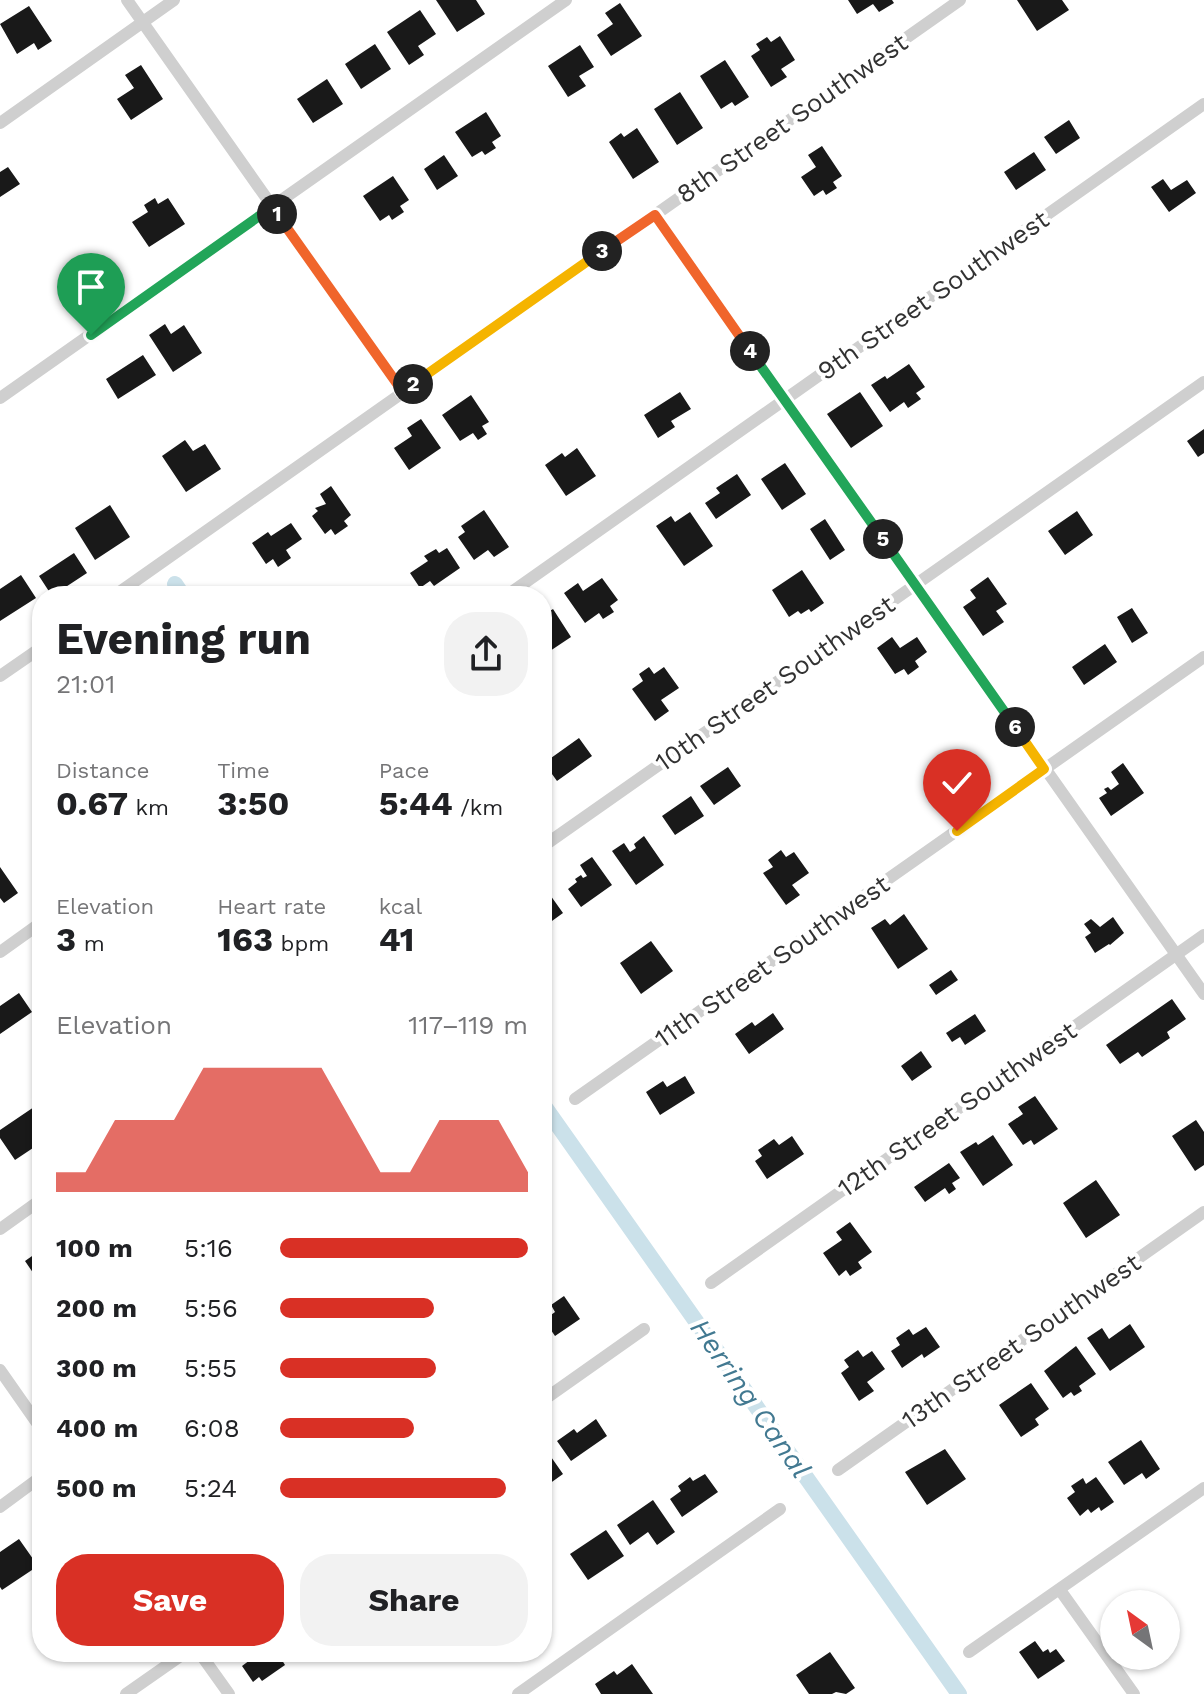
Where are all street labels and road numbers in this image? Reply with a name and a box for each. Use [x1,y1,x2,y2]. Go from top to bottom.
street label: 8th Street Southwest [671,27,913,209]
street label: 9th Street Southwest [812,204,1054,386]
street label: 10th Street Southwest [650,589,901,777]
street label: 11th Street Southwest [649,869,895,1053]
street label: 12th Street Southwest [832,1015,1082,1203]
street label: 13th Street Southwest [896,1247,1146,1435]

